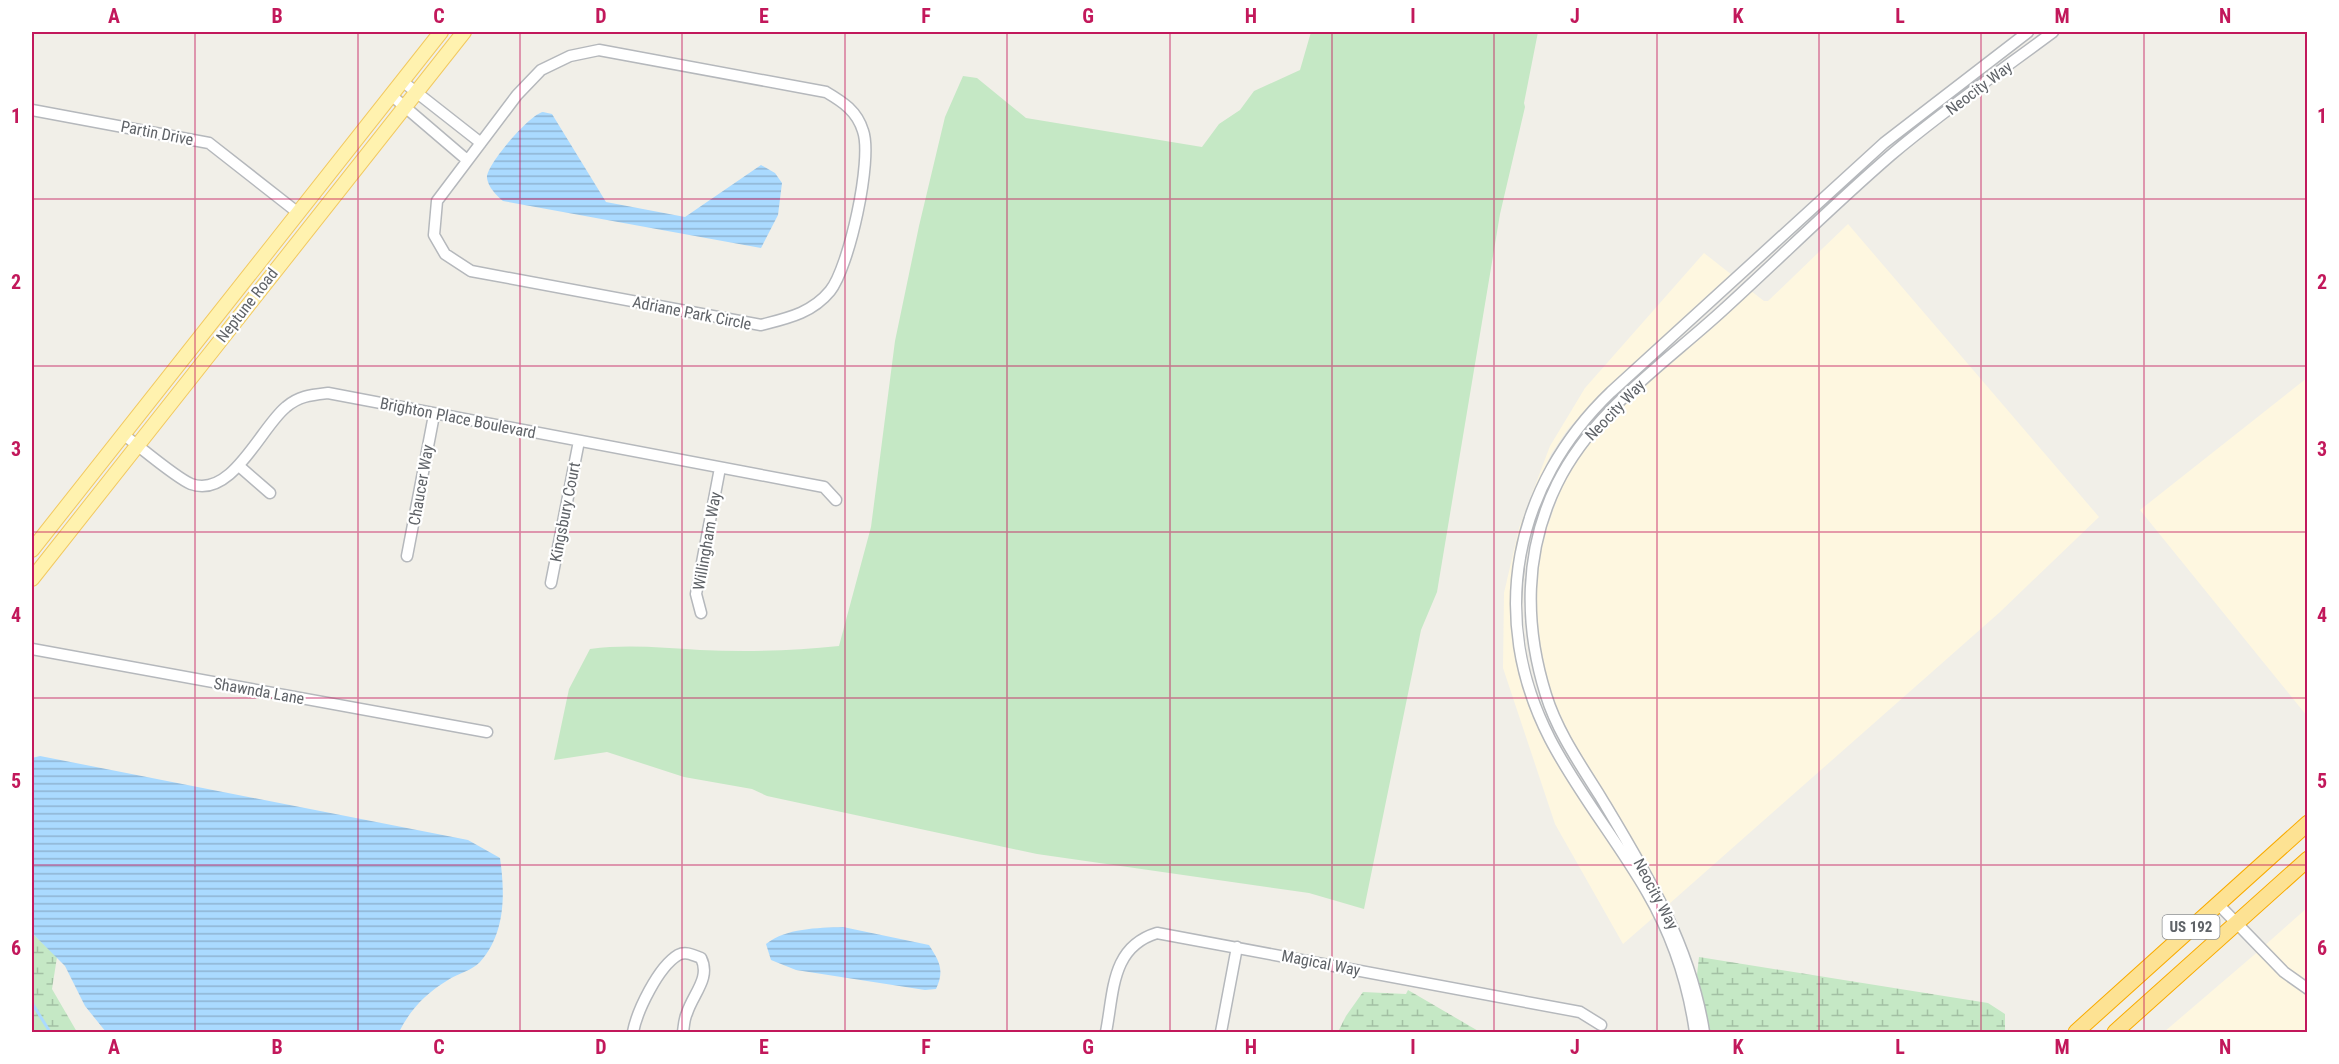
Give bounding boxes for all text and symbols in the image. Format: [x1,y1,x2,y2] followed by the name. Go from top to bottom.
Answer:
[108,4,120,28] text: A
[271,4,283,28] text: B
[433,4,445,28] text: C
[595,4,607,28] text: D
[759,4,769,28] text: E
[921,4,931,28] text: F
[1082,4,1094,28] text: G
[1245,4,1257,28] text: H
[1410,4,1416,28] text: I
[1570,4,1580,28] text: J
[1732,4,1744,28] text: K
[1895,4,1905,28] text: L
[2054,4,2070,28] text: M
[2219,4,2231,28] text: N
[1942,57,2016,119] street label: Neocity Way
[11,104,21,128] text: 1
[2317,104,2327,128] text: 1
[119,117,195,149] street label: Partin Drive
[212,264,282,346] street label: Neptune Road
[11,270,21,294] text: 2
[2317,270,2327,294] text: 2
[631,292,753,334] street label: Adriane Park Circle
[1581,375,1649,445] street label: Neocity Way
[378,394,538,442] street label: Brighton Place Boulevard
[11,437,21,461] text: 3
[2317,437,2327,461] text: 3
[405,443,438,527] street label: Chaucer Way
[546,460,584,563] street label: Kingsbury Court
[689,490,725,592] street label: Willingham Way
[11,603,21,627] text: 4
[2317,603,2327,627] text: 4
[212,674,306,708] street label: Shawnda Lane
[11,769,21,793] text: 5
[2317,769,2327,793] text: 5
[1629,855,1683,933] street label: Neocity Way
[2162,915,2220,939] road number: US 192
[11,936,21,960] text: 6
[2317,936,2327,960] text: 6
[1280,946,1362,980] street label: Magical Way
[108,1035,120,1059] text: A
[271,1035,283,1059] text: B
[433,1035,445,1059] text: C
[595,1035,607,1059] text: D
[759,1035,769,1059] text: E
[921,1035,931,1059] text: F
[1082,1035,1094,1059] text: G
[1245,1035,1257,1059] text: H
[1410,1035,1416,1059] text: I
[1570,1035,1580,1059] text: J
[1732,1035,1744,1059] text: K
[1895,1035,1905,1059] text: L
[2054,1035,2070,1059] text: M
[2219,1035,2231,1059] text: N

